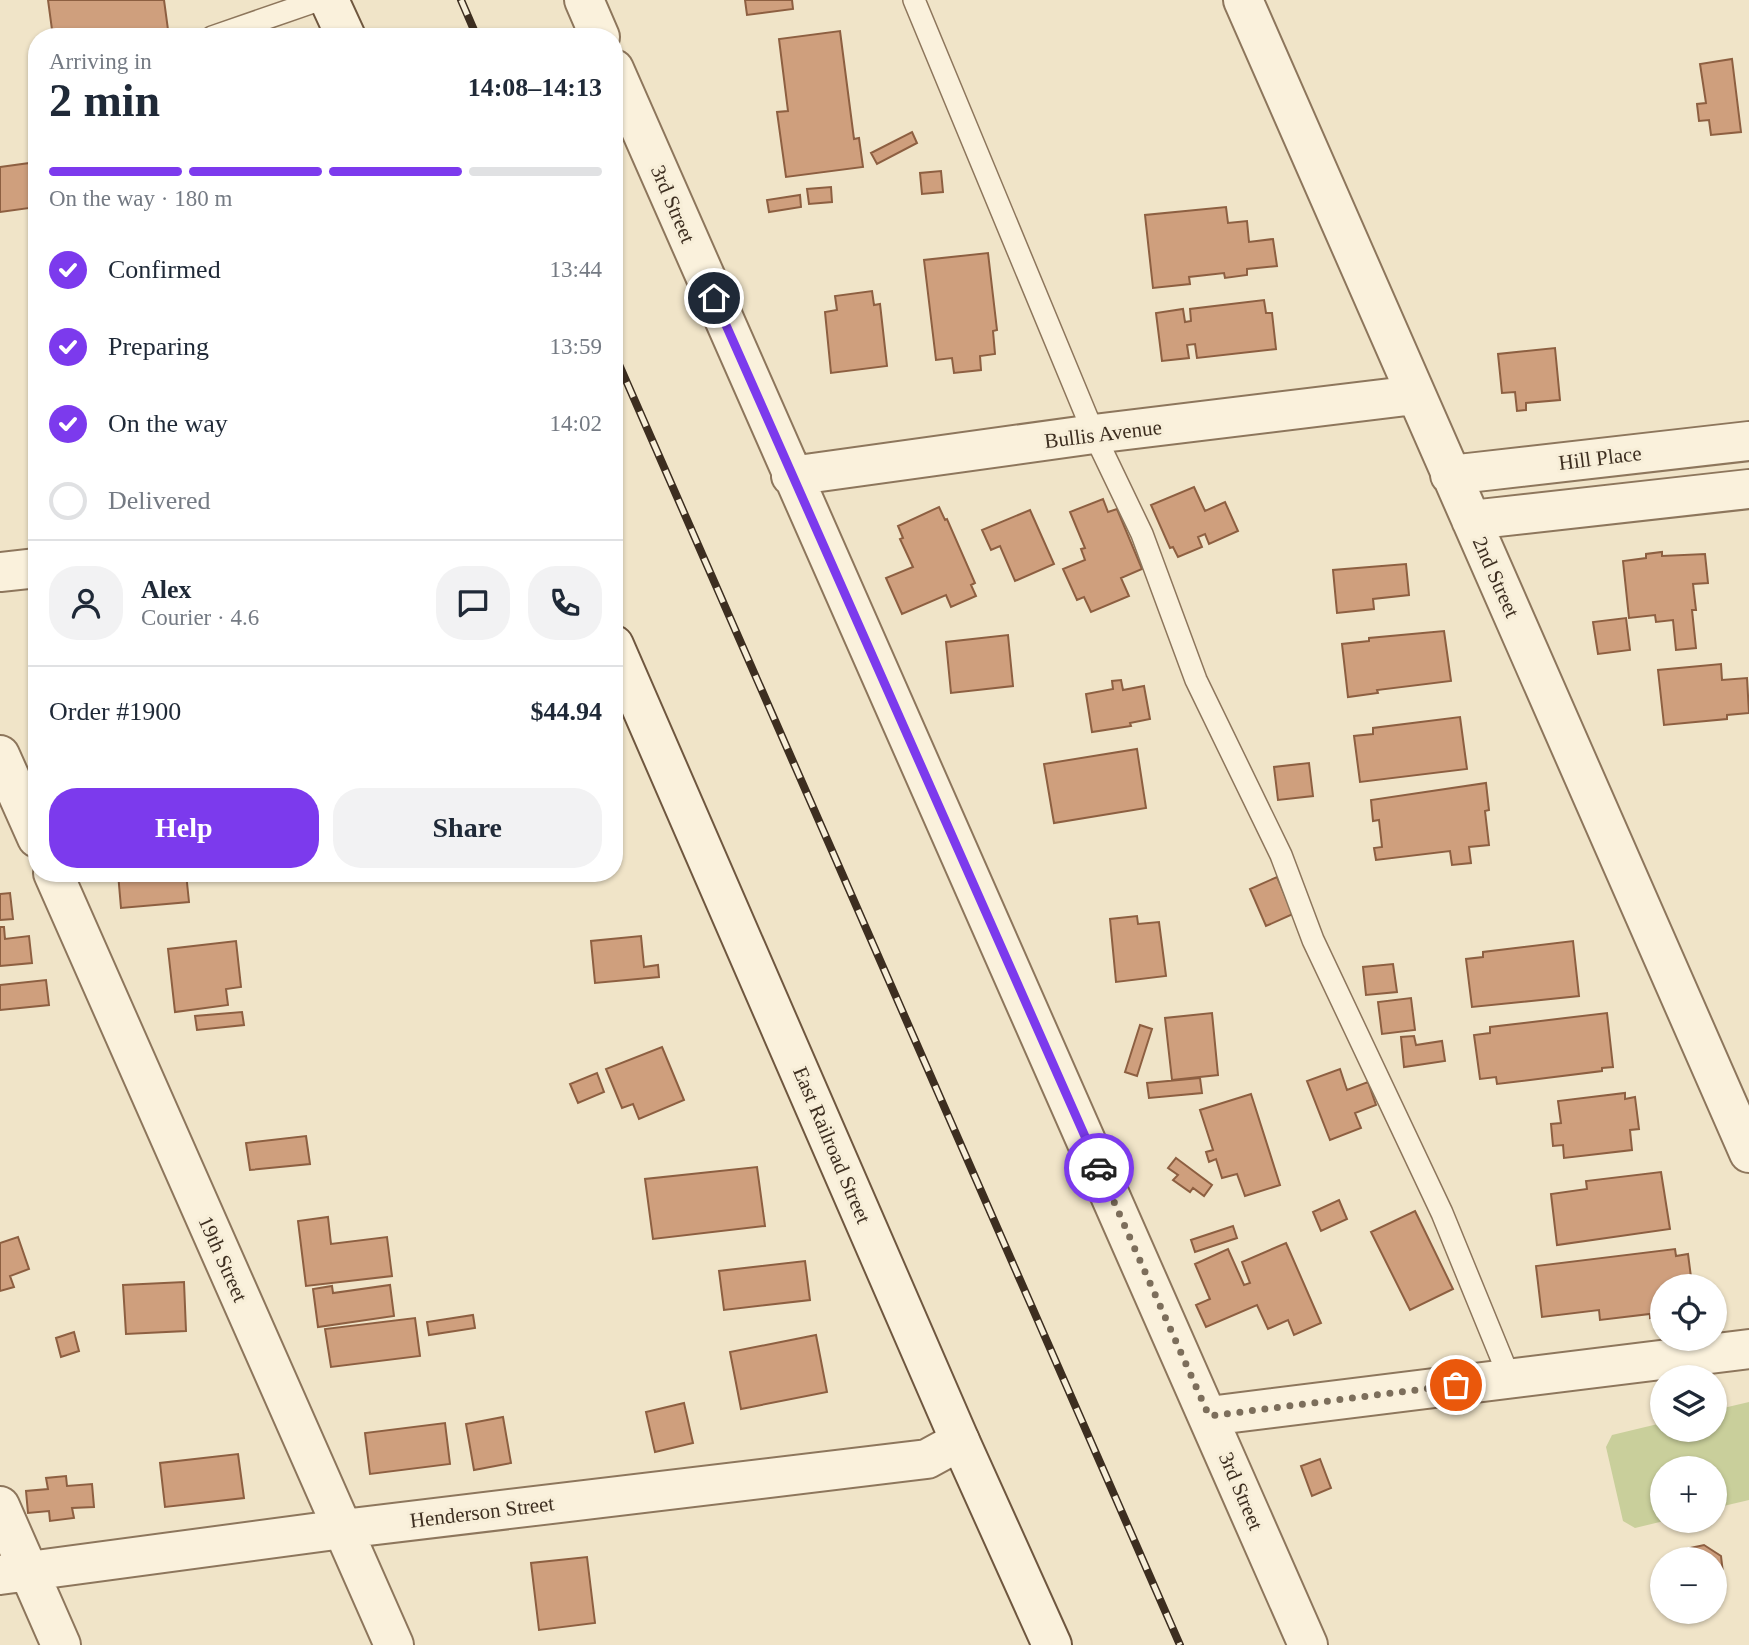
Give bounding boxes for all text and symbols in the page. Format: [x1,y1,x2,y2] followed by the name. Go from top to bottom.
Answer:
[49,49,152,74] text: Arriving in
[468,73,602,102] text: 14:08–14:13
[49,75,160,126] text: 2 min
[646,161,700,247] street label: 3rd Street
[49,186,232,211] text: On the way · 180 m
[49,251,87,289] icon: check
[108,255,221,284] text: Confirmed
[550,257,602,282] text: 13:44
[684,268,744,328] pin
[695,279,733,317] icon: home
[49,328,87,366] icon: check
[108,332,209,361] text: Preparing
[550,334,602,359] text: 13:59
[49,405,87,443] icon: check
[108,409,228,438] text: On the way
[550,411,602,436] text: 14:02
[1043,415,1163,453] street label: Bullis Avenue
[1557,441,1643,475] street label: Hill Place
[108,486,211,515] text: Delivered
[1468,533,1524,621] street label: 2nd Street
[49,566,123,640] button: person
[436,566,510,640] button: chat
[528,566,602,640] button: phone
[141,575,192,604] text: Alex
[141,605,259,630] text: Courier · 4.6
[49,697,181,726] text: Order #1900
[531,697,602,726] text: $44.94
[49,788,319,868] button: Help
[333,788,602,868] button: Share
[788,1063,876,1227] street label: East Railroad Street
[1064,1133,1134,1203] courier
[1080,1149,1118,1187] icon: car
[193,1212,253,1306] street label: 19th Street
[1650,1274,1727,1624] map controls
[1650,1274,1727,1351] button: locate
[1426,1355,1486,1415] pin
[1650,1365,1727,1442] button: layers
[1437,1366,1475,1404] icon: bag
[1214,1448,1268,1534] street label: 3rd Street
[1650,1456,1727,1533] button: +
[408,1491,556,1533] street label: Henderson Street
[1650,1547,1727,1624] button: −

